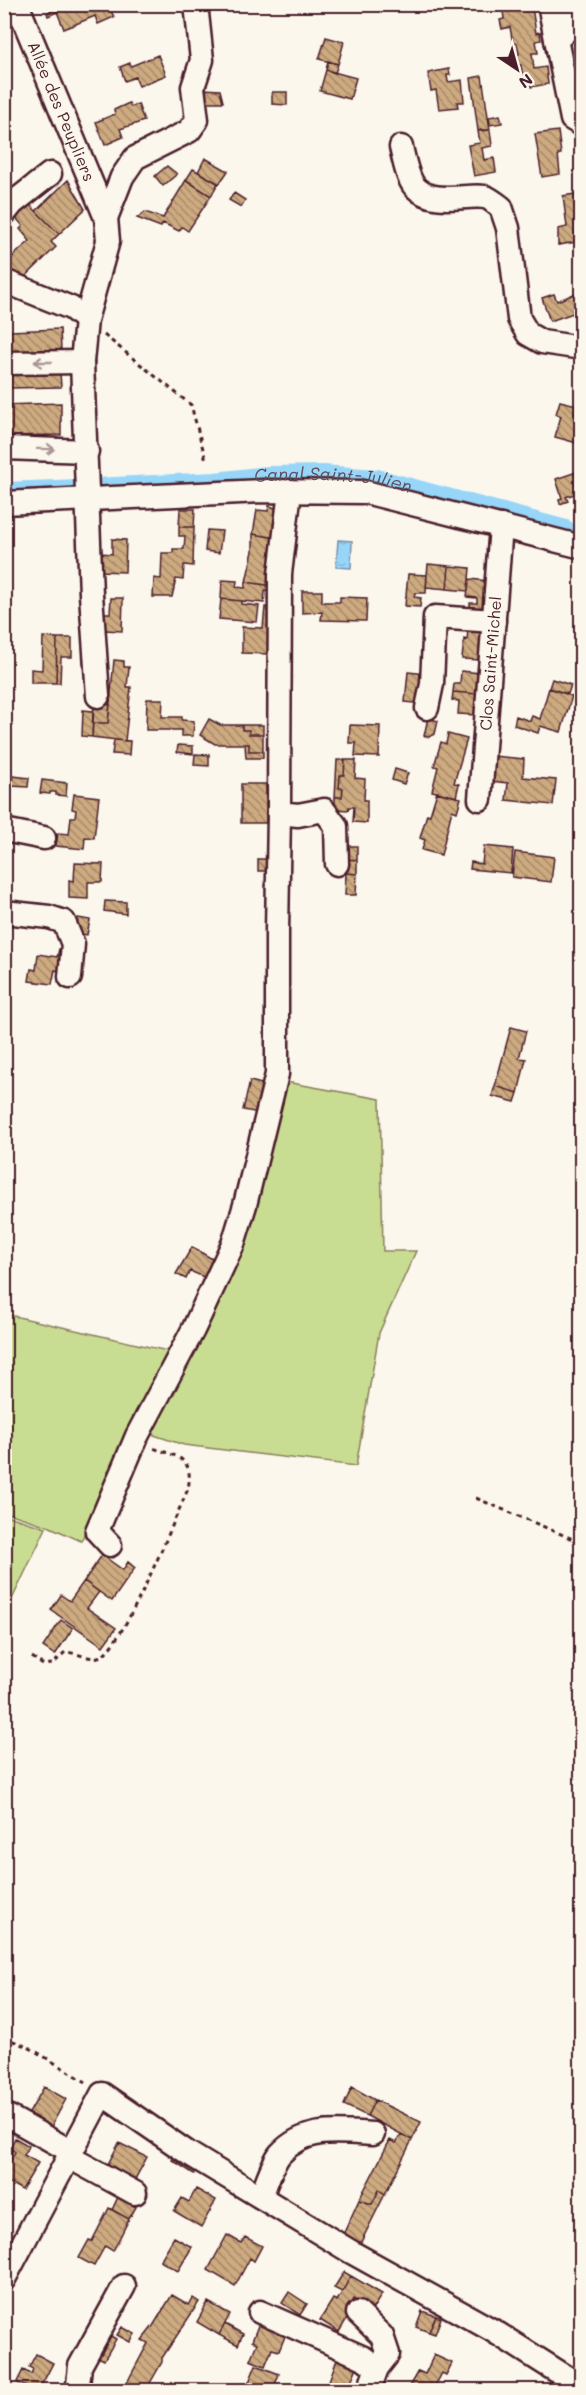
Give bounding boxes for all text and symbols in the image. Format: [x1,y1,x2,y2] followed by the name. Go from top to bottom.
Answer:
[24,38,101,184] street label: Allée des Peupliers
[487,39,547,99] north arrow
[515,69,537,94] text: N
[34,357,54,368] one-way arrow
[35,443,55,454] one-way arrow
[253,461,415,498] water label: Canal Saint-Julien
[474,595,506,731] street label: Clos Saint-Michel

